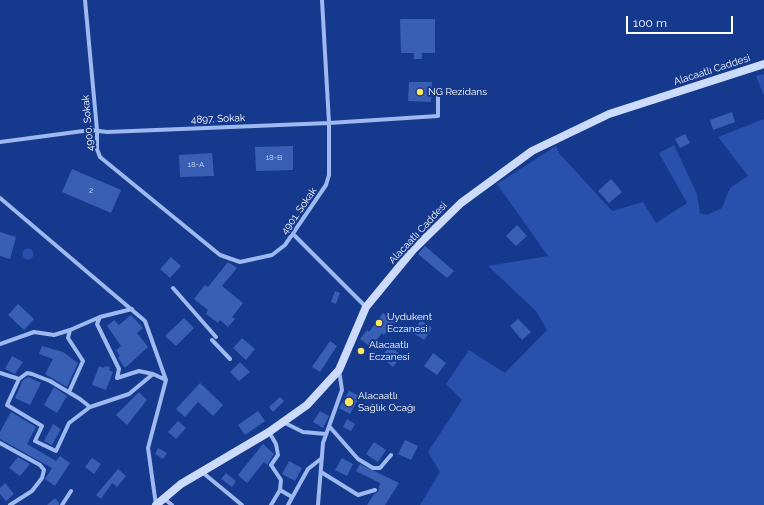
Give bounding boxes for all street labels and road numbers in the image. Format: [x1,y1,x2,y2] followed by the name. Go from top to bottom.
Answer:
[672,52,752,88] street label: Alacaatlı Caddesi
[80,95,96,151] street label: 4900. Sokak
[191,112,245,126] street label: 4897. Sokak
[279,185,319,237] street label: 4901. Sokak
[386,200,450,266] street label: Alacaatlı Caddesi

